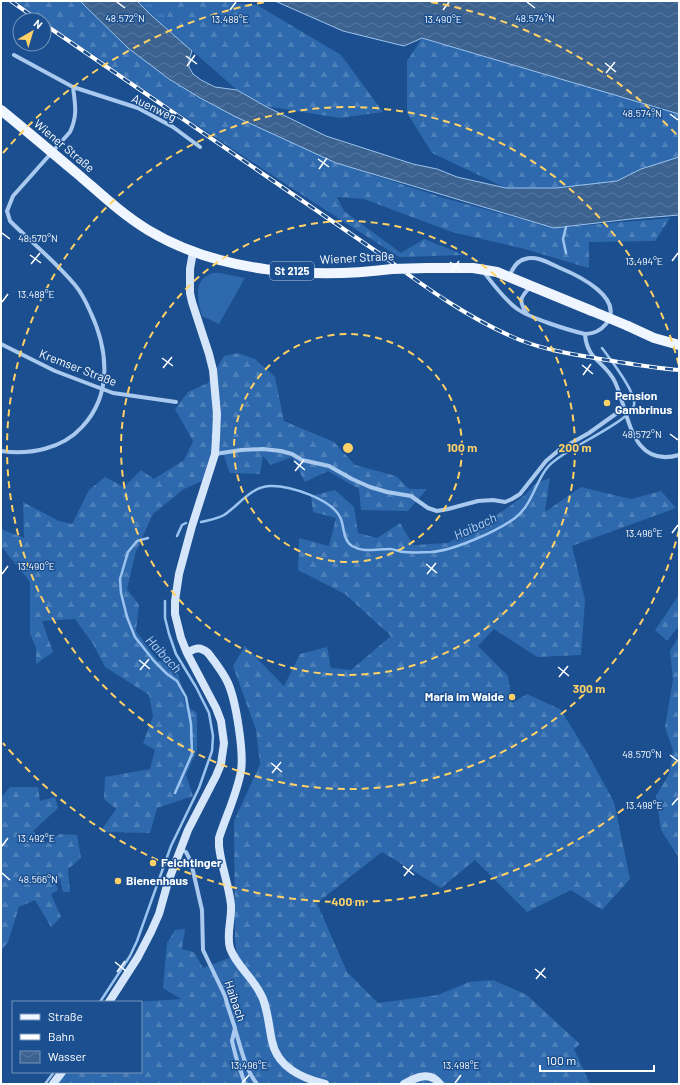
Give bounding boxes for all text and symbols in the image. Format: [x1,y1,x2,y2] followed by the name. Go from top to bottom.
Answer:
[12,12,52,52] north arrow
[105,12,145,24] text: 48.572°N
[515,12,555,24] text: 48.574°N
[211,13,249,25] text: 13.488°E
[424,13,462,25] text: 13.490°E
[32,16,45,31] text: N
[130,90,179,124] street label: Auenweg
[622,107,662,119] text: 48.574°N
[32,116,98,175] street label: Wiener Straße
[18,232,58,244] text: 48.570°N
[319,248,395,266] street label: Wiener Straße
[625,255,663,267] text: 13.494°E
[270,262,314,280] road number: St 2125
[17,288,55,300] text: 13.488°E
[38,346,119,388] street label: Kremser Straße
[615,388,672,416] place label: Pension Gambrinus
[602,398,612,408] marker: Pension Gambrinus
[622,428,662,440] text: 48.572°N
[447,440,477,454] text: 100 m
[559,440,591,454] text: 200 m
[341,441,355,455] centre of rings
[451,509,499,543] water label: Haibach
[625,527,663,539] text: 13.496°E
[17,560,55,572] text: 13.490°E
[143,632,185,676] water label: Haibach
[573,681,605,695] text: 300 m
[425,689,504,703] place label: Maria im Walde
[507,692,517,702] marker: Maria im Walde
[622,748,662,760] text: 48.570°N
[625,799,663,811] text: 13.498°E
[17,832,55,844] text: 13.492°E
[161,855,222,869] place label: Feichtinger
[148,858,158,868] marker: Feichtinger
[18,873,58,885] text: 48.566°N
[126,873,188,887] place label: Bienenhaus
[113,876,123,886] marker: Bienenhaus
[331,894,365,908] text: 400 m
[222,978,249,1023] street label: Haibach
[12,1001,142,1073] legend
[48,1009,83,1023] text: Straße
[48,1029,75,1043] text: Bahn
[540,1047,654,1073] scale bar
[48,1049,87,1063] text: Wasser
[546,1053,576,1067] text: 100 m
[230,1059,268,1071] text: 13.496°E
[442,1059,480,1071] text: 13.498°E

